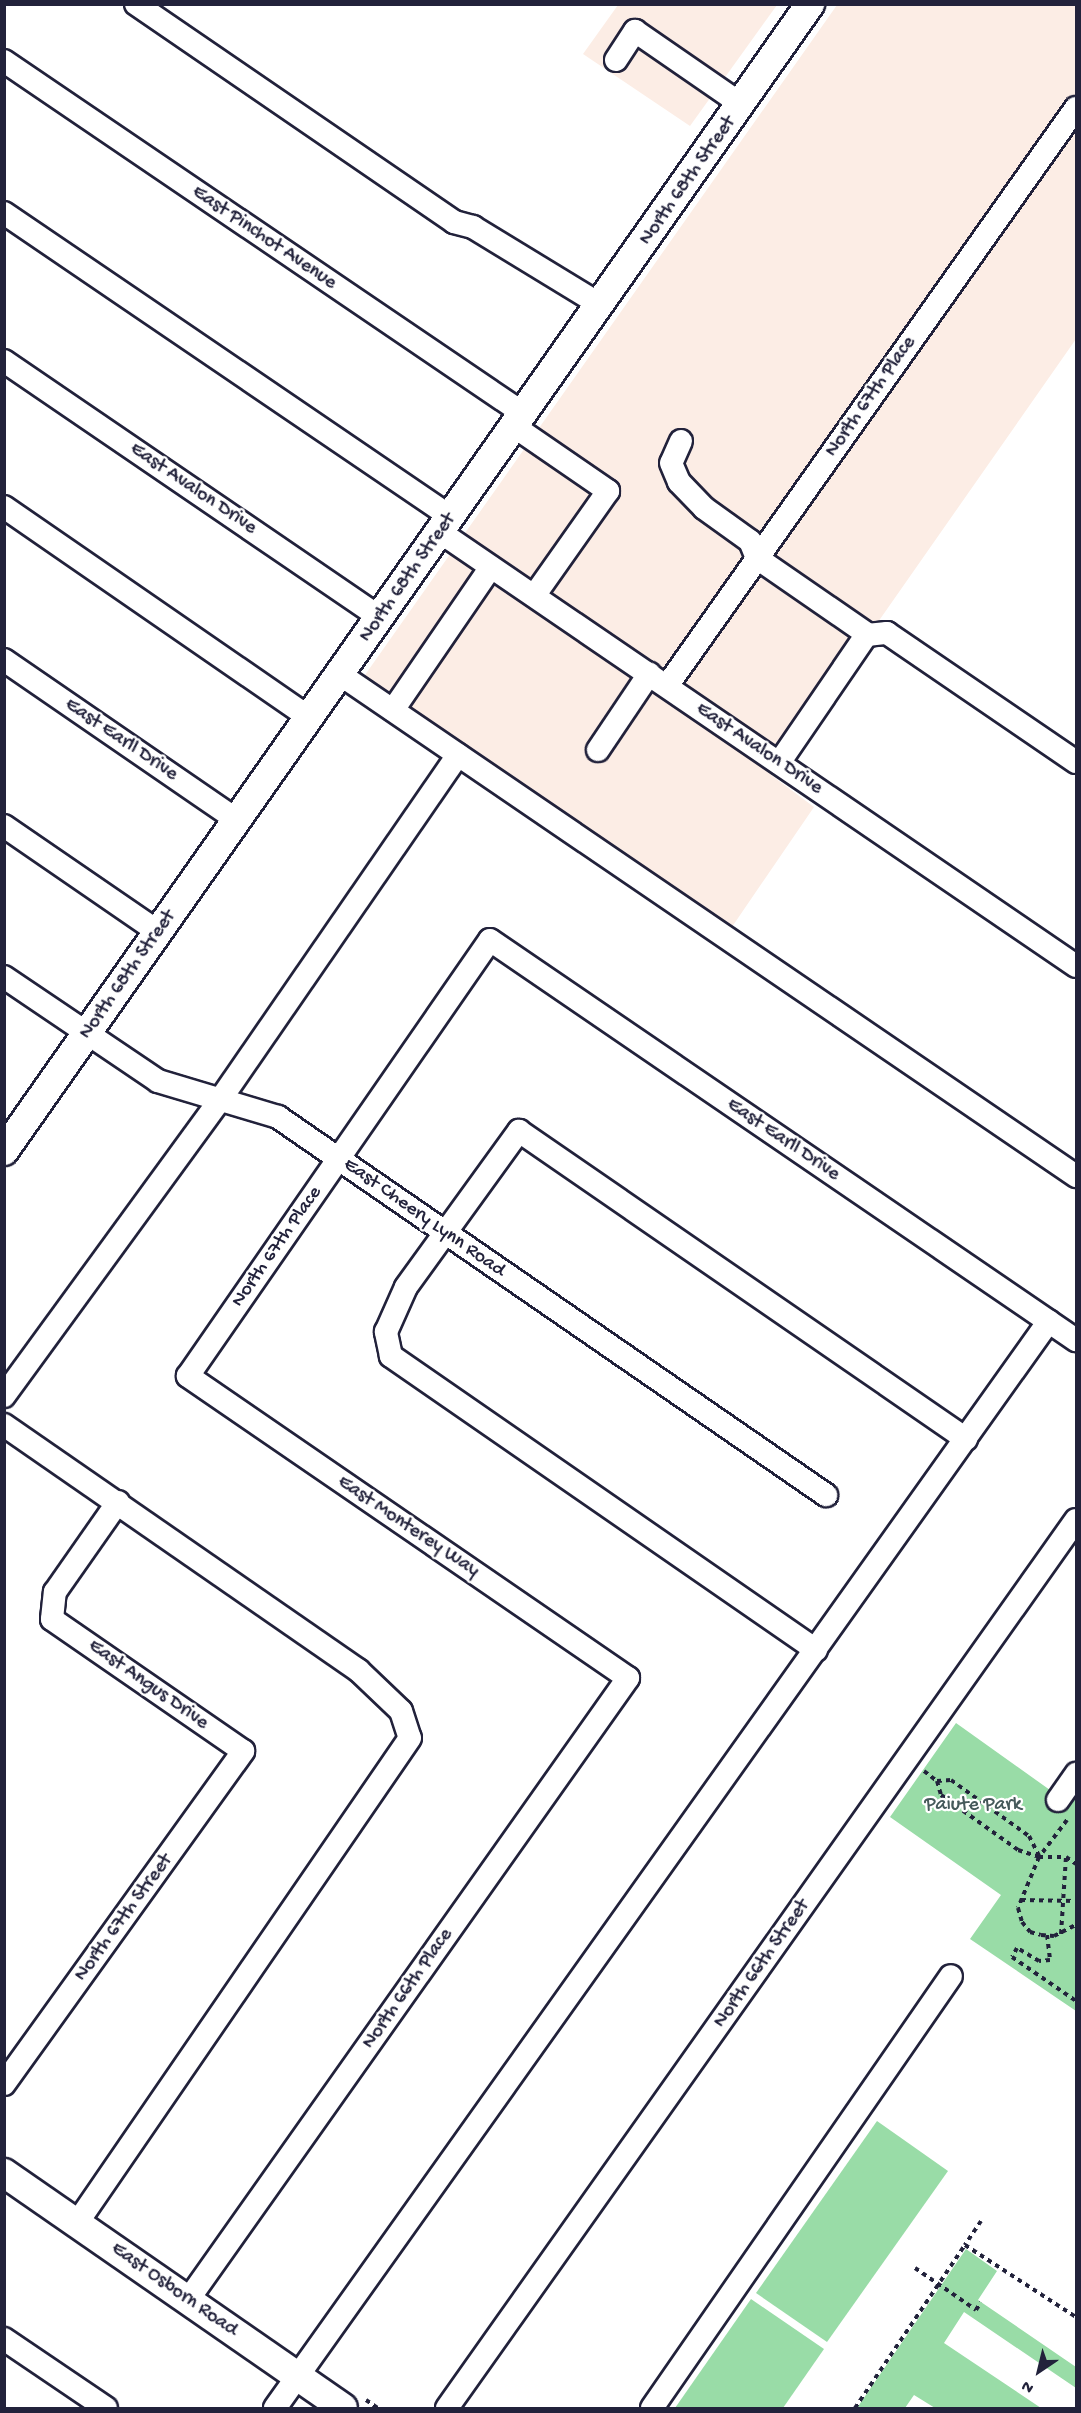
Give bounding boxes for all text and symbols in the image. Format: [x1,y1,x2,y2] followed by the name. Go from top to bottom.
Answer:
[635,112,741,250] street label: North 68th Street
[187,181,341,295] street label: East Pinchot Avenue
[820,332,922,462] street label: North 67th Place
[125,438,261,540] street label: East Avalon Drive
[355,509,461,647] street label: North 68th Street
[60,693,182,787] street label: East Earll Drive
[691,698,827,800] street label: East Avalon Drive
[75,906,181,1044] street label: North 68th Street
[722,1093,844,1187] street label: East Earll Drive
[338,1153,510,1283] street label: East Cheery Lynn Road
[226,1182,328,1312] street label: North 67th Place
[332,1471,484,1583] street label: East Monterey Way
[83,1635,213,1735] street label: East Angus Drive
[924,1793,1022,1817] park label: Paiute Park
[70,1850,178,1986] street label: North 67th Street
[709,1895,815,2033] street label: North 66th Street
[358,1924,458,2054] street label: North 66th Place
[106,2237,242,2343] street label: East Osborn Road
[1009,2341,1069,2401] north arrow
[1019,2375,1038,2397] text: N

